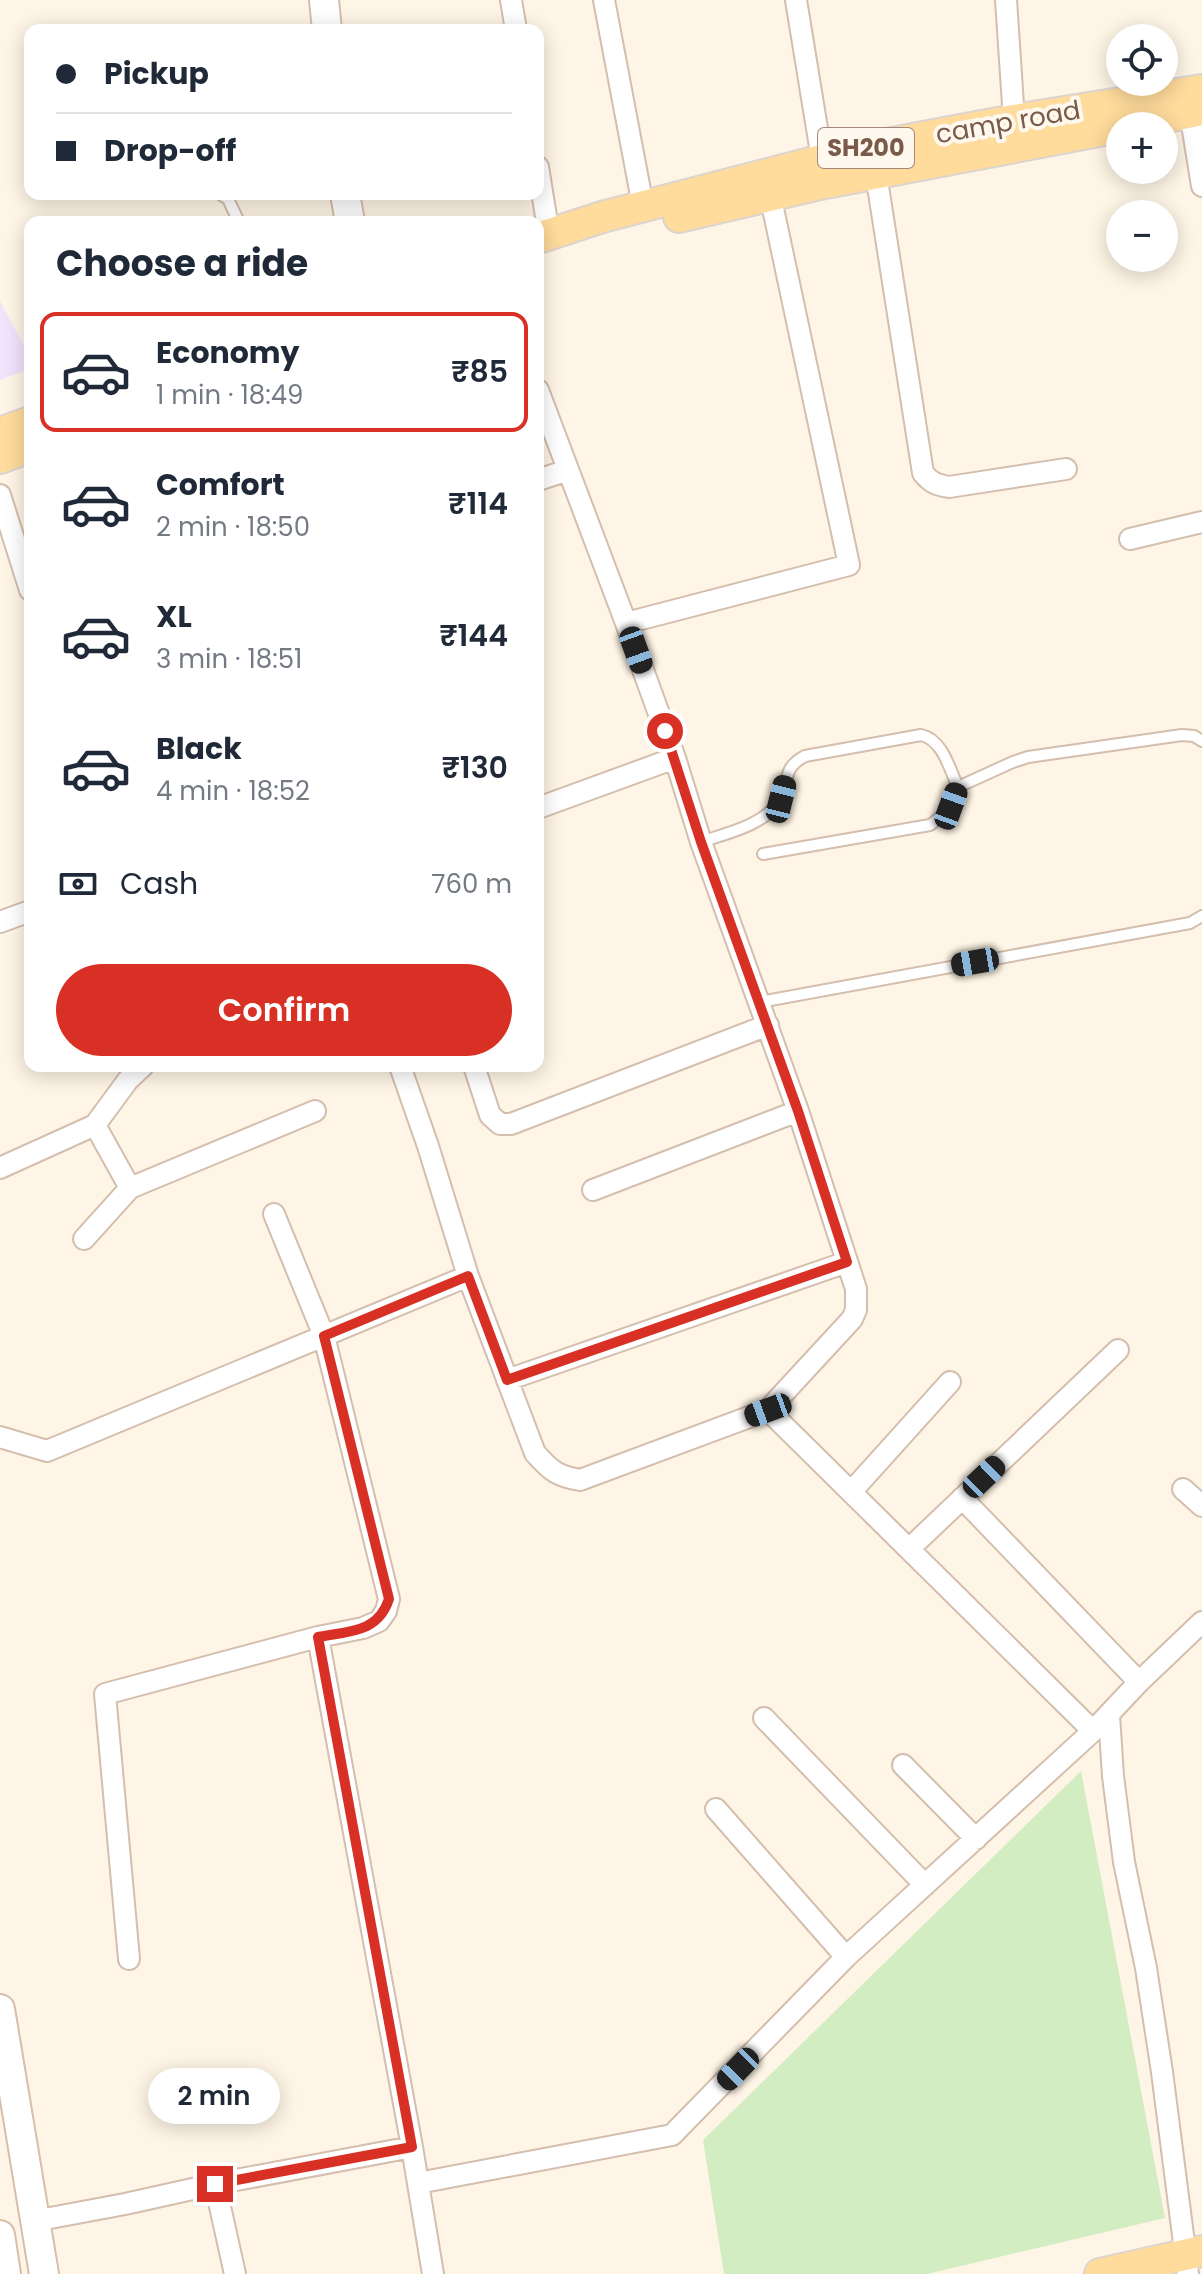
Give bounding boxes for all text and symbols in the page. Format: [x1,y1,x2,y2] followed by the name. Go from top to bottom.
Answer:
[1106,24,1178,272] map controls
[1106,24,1178,96] button: locate
[104,52,209,95] text: Pickup
[933,92,1083,152] street label: camp road
[1106,112,1178,184] button: +
[818,128,914,168] road number: SH200
[104,129,236,172] text: Drop-off
[1106,200,1178,272] button: −
[56,238,308,289] text: Choose a ride
[156,331,300,374] text: Economy
[60,336,132,408] icon: car
[451,350,508,393] text: ₹85
[156,377,303,413] text: 1 min · 18:49
[156,463,285,506] text: Comfort
[60,468,132,540] icon: car
[448,482,508,525] text: ₹114
[156,509,310,545] text: 2 min · 18:50
[156,595,192,638] text: XL
[60,600,132,672] icon: car
[439,614,508,657] text: ₹144
[617,623,655,677] car
[156,641,302,677] text: 3 min · 18:51
[647,713,683,749] route start
[156,727,242,770] text: Black
[60,732,132,804] icon: car
[441,746,508,789] text: ₹130
[156,773,310,809] text: 4 min · 18:52
[764,773,798,825] car
[932,779,970,833] car
[56,862,100,906] icon: cash
[120,862,198,905] text: Cash
[431,866,512,902] text: 760 m
[949,946,1001,978] car
[56,964,512,1056] button: Confirm
[741,1391,795,1429] car
[958,1452,1010,1502] car
[713,2043,763,2095] car
[149,2068,281,2124] callout: 2 min
[178,2078,250,2114] text: 2 min
[197,2166,233,2202] route end

